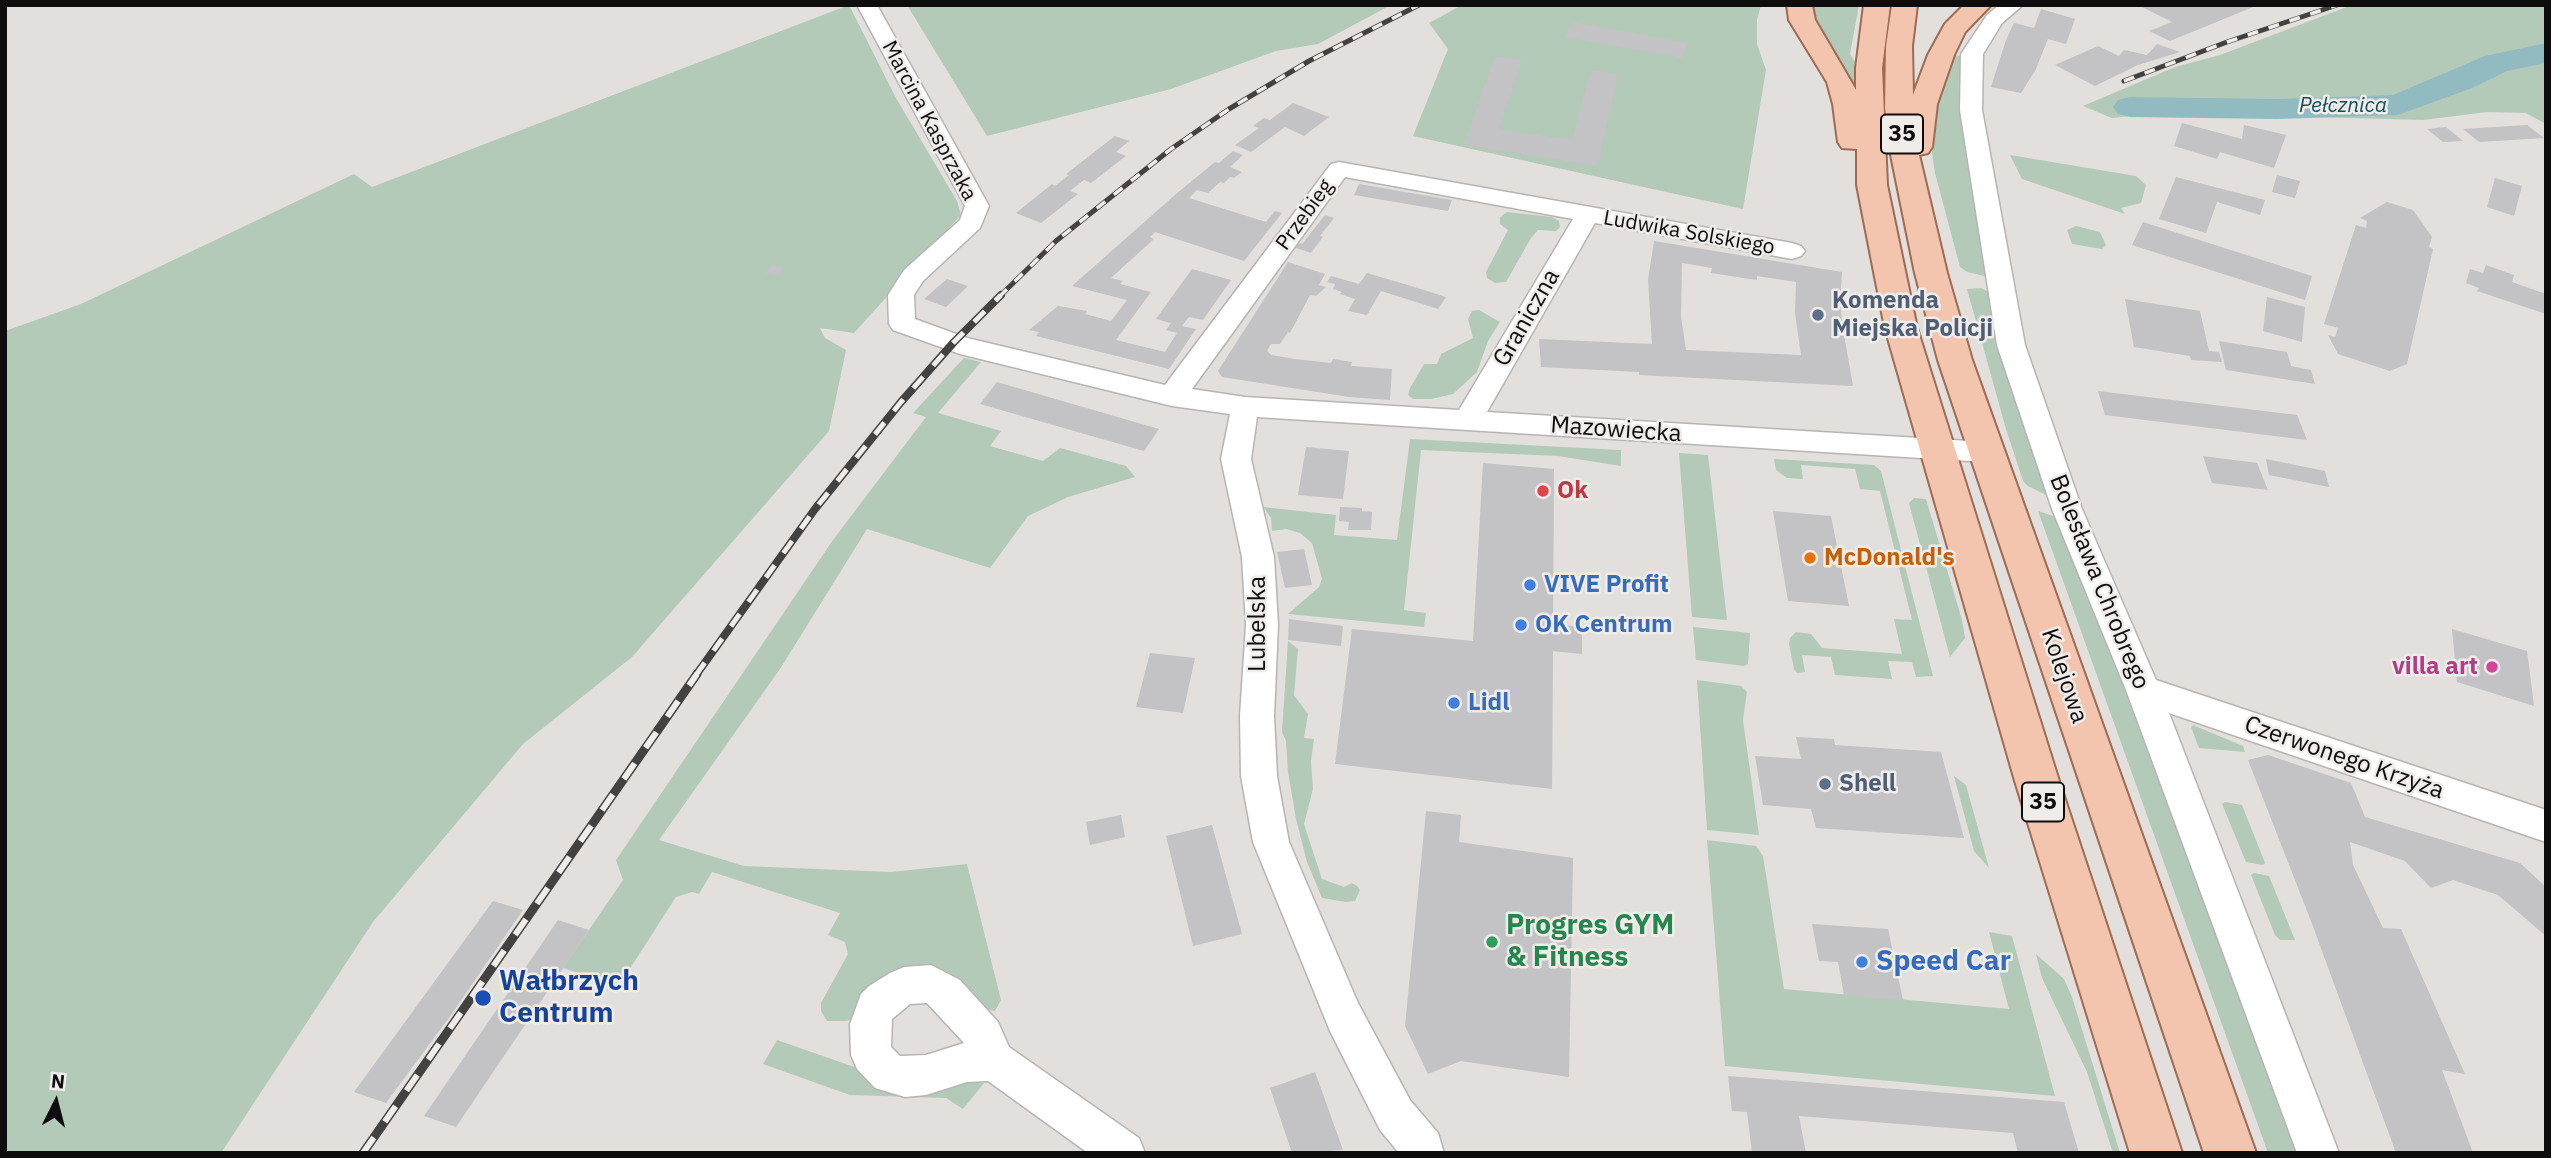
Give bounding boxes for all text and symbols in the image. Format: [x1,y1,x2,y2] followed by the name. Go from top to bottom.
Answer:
[876,37,982,205] street label: Marcina Kasprzaka
[2299,93,2387,119] water label: Pełcznica
[1881,114,1923,154] road number: 35
[1271,175,1339,255] street label: Przebieg
[1601,206,1777,260] street label: Ludwika Solskiego
[1488,264,1566,372] street label: Graniczna
[1832,287,1993,343] place label: Komenda Miejska Policji
[1810,307,1826,323] marker: Komenda Miejska Policji
[1549,411,1683,449] street label: Mazowiecka
[2043,470,2155,694] street label: Bolesława Chrobrego
[1557,477,1588,505] place label: Ok
[1535,483,1551,499] marker: Ok
[1824,544,1955,572] place label: McDonald's
[1802,550,1818,566] marker: McDonald's
[1544,571,1669,599] place label: VIVE Profit
[1244,576,1272,672] street label: Lubelska
[1522,577,1538,593] marker: VIVE Profit
[1535,611,1673,639] place label: OK Centrum
[1513,617,1529,633] marker: OK Centrum
[2034,625,2094,727] street label: Kolejowa
[2392,653,2478,681] place label: villa art
[2484,659,2500,675] marker: villa art
[1468,689,1509,717] place label: Lidl
[1446,695,1462,711] marker: Lidl
[2241,710,2447,806] street label: Czerwonego Krzyża
[1839,770,1896,798] place label: Shell
[1817,776,1833,792] marker: Shell
[2022,782,2064,822] road number: 35
[1506,909,1674,975] place label: Progres GYM & Fitness
[1484,934,1500,950] marker: Progres GYM & Fitness
[1876,945,2011,979] place label: Speed Car
[1854,954,1870,970] marker: Speed Car
[499,965,639,1031] place label: Wałbrzych Centrum
[473,988,493,1008] marker: Wałbrzych Centrum
[21,1067,91,1137] north arrow
[50,1068,66,1094] text: N

